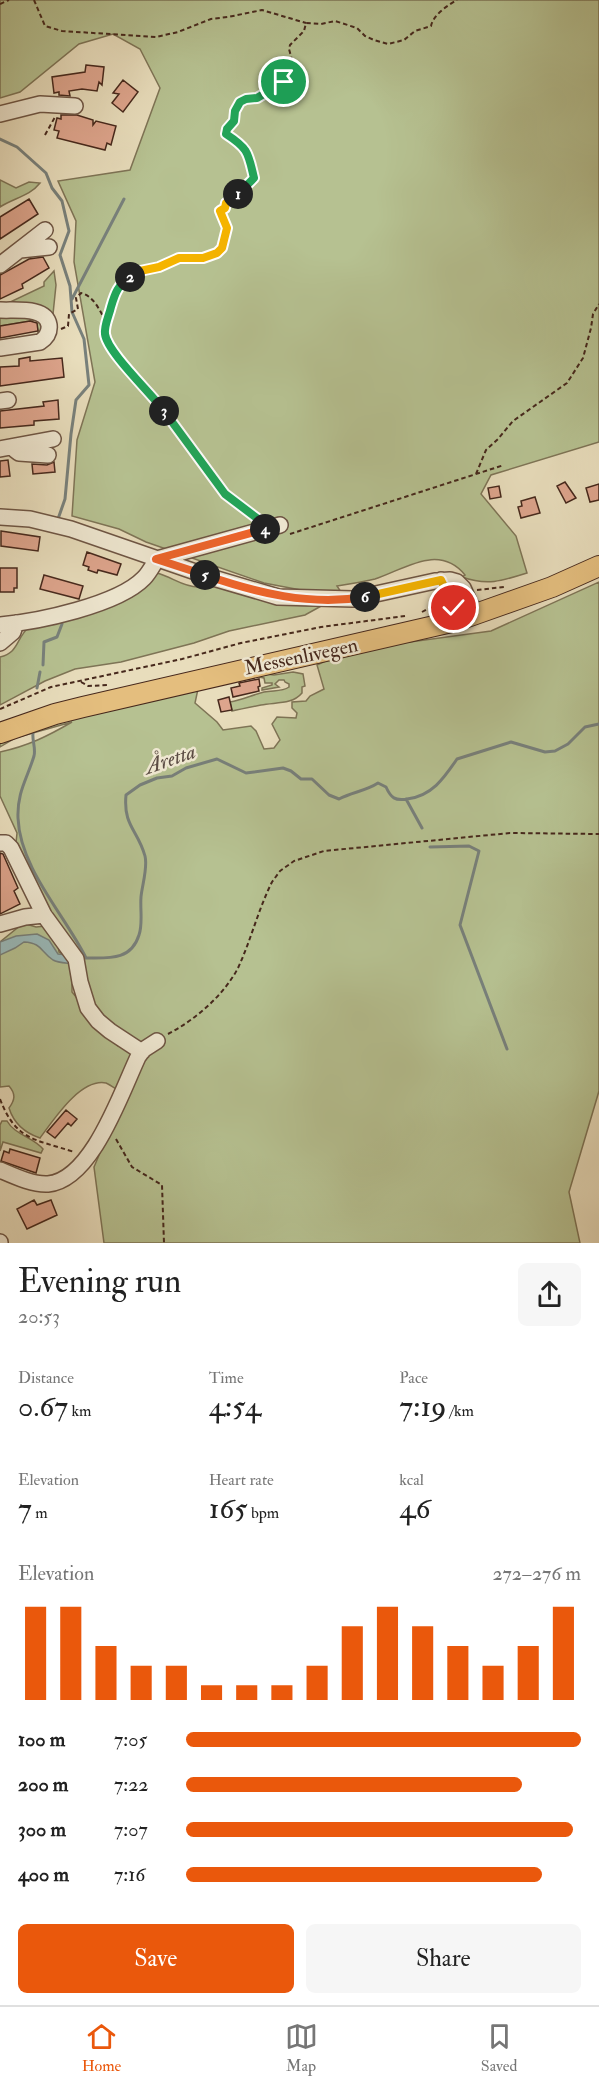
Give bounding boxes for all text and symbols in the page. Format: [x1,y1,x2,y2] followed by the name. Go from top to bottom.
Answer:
[258,56,309,107] pin
[267,65,300,98] icon: arrive
[223,179,253,209] pin: 1
[235,184,241,204] text: 1
[115,262,145,292] pin: 2
[126,267,134,287] text: 2
[149,396,179,426] pin: 3
[161,401,167,421] text: 3
[250,514,280,544] pin: 4
[261,519,269,539] text: 4
[190,560,220,590] pin: 5
[201,565,209,585] text: 5
[350,582,380,612] pin: 6
[428,582,479,633] pin
[361,587,369,607] text: 6
[437,591,470,624] icon: check
[242,632,360,681] street label: Messenlivegen
[139,738,200,781] water label: Åretta
[18,1261,181,1302] text: Evening run
[518,1263,581,1326] button: share
[18,1304,60,1329] text: 20:53
[18,1368,74,1388] text: Distance
[209,1368,244,1388] text: Time
[399,1368,428,1388] text: Pace
[18,1388,68,1425] text: 0.67
[209,1388,261,1425] text: 4:54
[399,1388,446,1425] text: 7:19
[68,1401,92,1421] text: km
[446,1401,474,1421] text: /km
[18,1470,79,1490] text: Elevation
[209,1470,274,1490] text: Heart rate
[399,1470,424,1490] text: kcal
[18,1490,32,1527] text: 7
[209,1490,248,1527] text: 165
[399,1490,431,1527] text: 46
[32,1503,48,1523] text: m
[248,1503,279,1523] text: bpm
[18,1561,94,1586] text: Elevation
[492,1561,581,1586] text: 272–276 m
[18,1727,65,1752] text: 100 m
[114,1727,147,1752] text: 7:05
[18,1772,68,1797] text: 200 m
[114,1772,148,1797] text: 7:22
[18,1817,66,1842] text: 300 m
[114,1817,148,1842] text: 7:07
[18,1862,69,1887] text: 400 m
[114,1862,145,1887] text: 7:16
[18,1924,294,1993] button: Save
[306,1924,581,1993] button: Share
[82,2020,121,2076] tab: Home
[285,2020,318,2076] tab: Map
[481,2020,517,2076] tab: Saved

